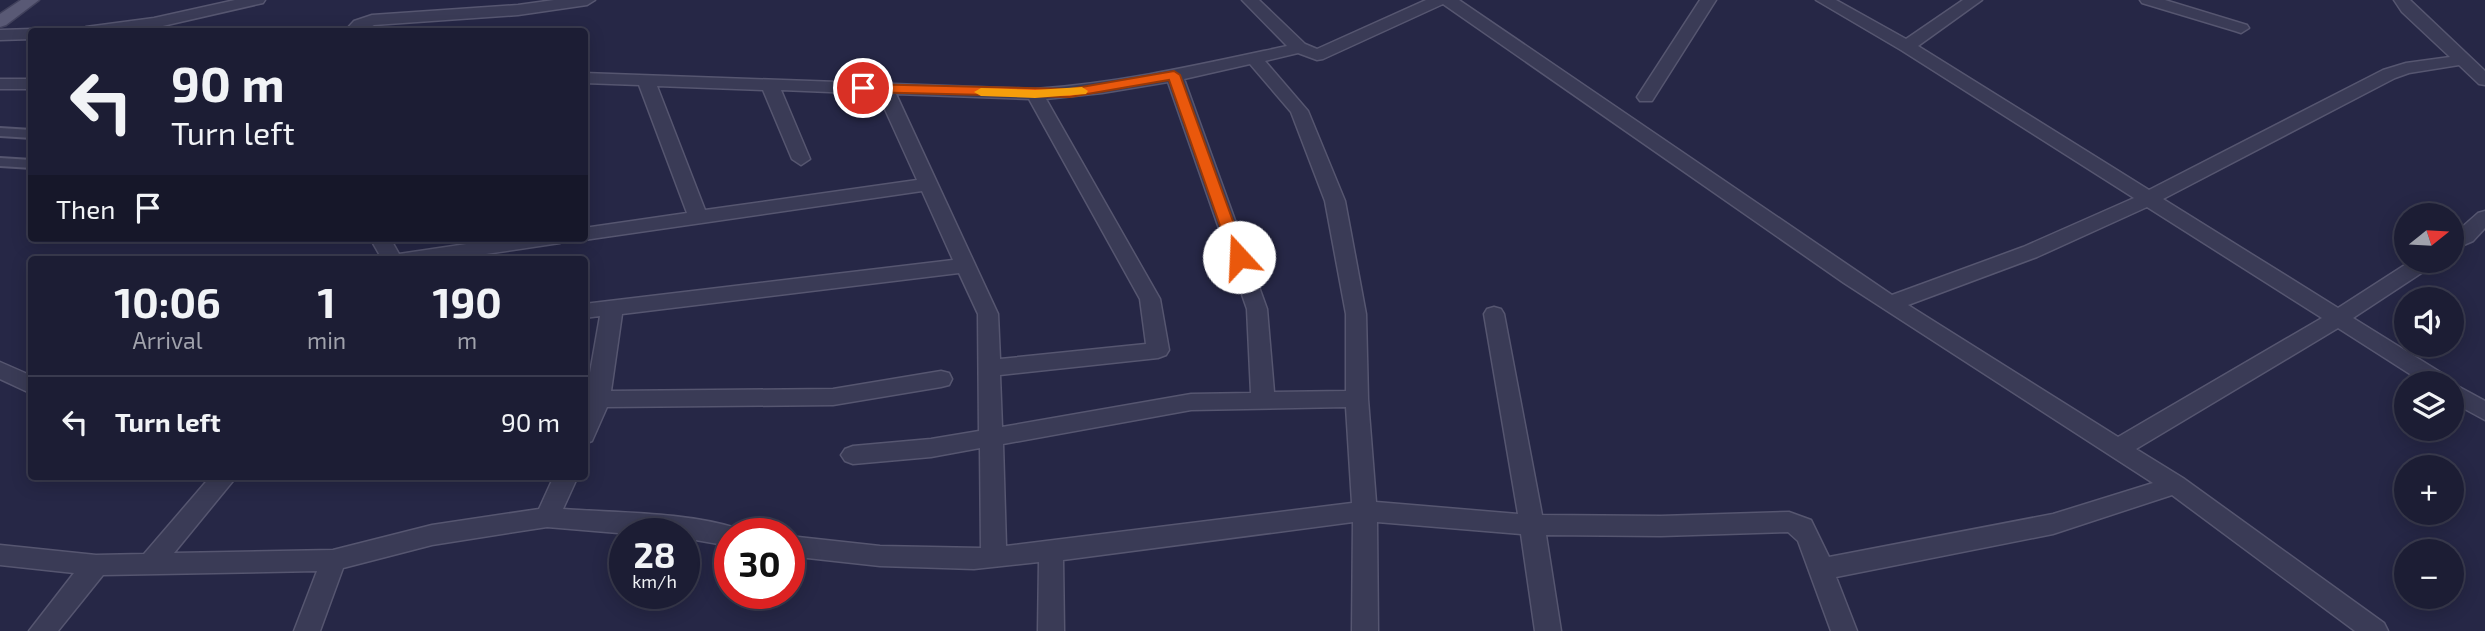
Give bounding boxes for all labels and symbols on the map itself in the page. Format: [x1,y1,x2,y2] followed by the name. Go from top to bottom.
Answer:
[833,58,893,118] pin
[2394,203,2464,273] north arrow
[1202,220,1276,294] position arrow
[714,518,805,609] speed limit sign: 30

